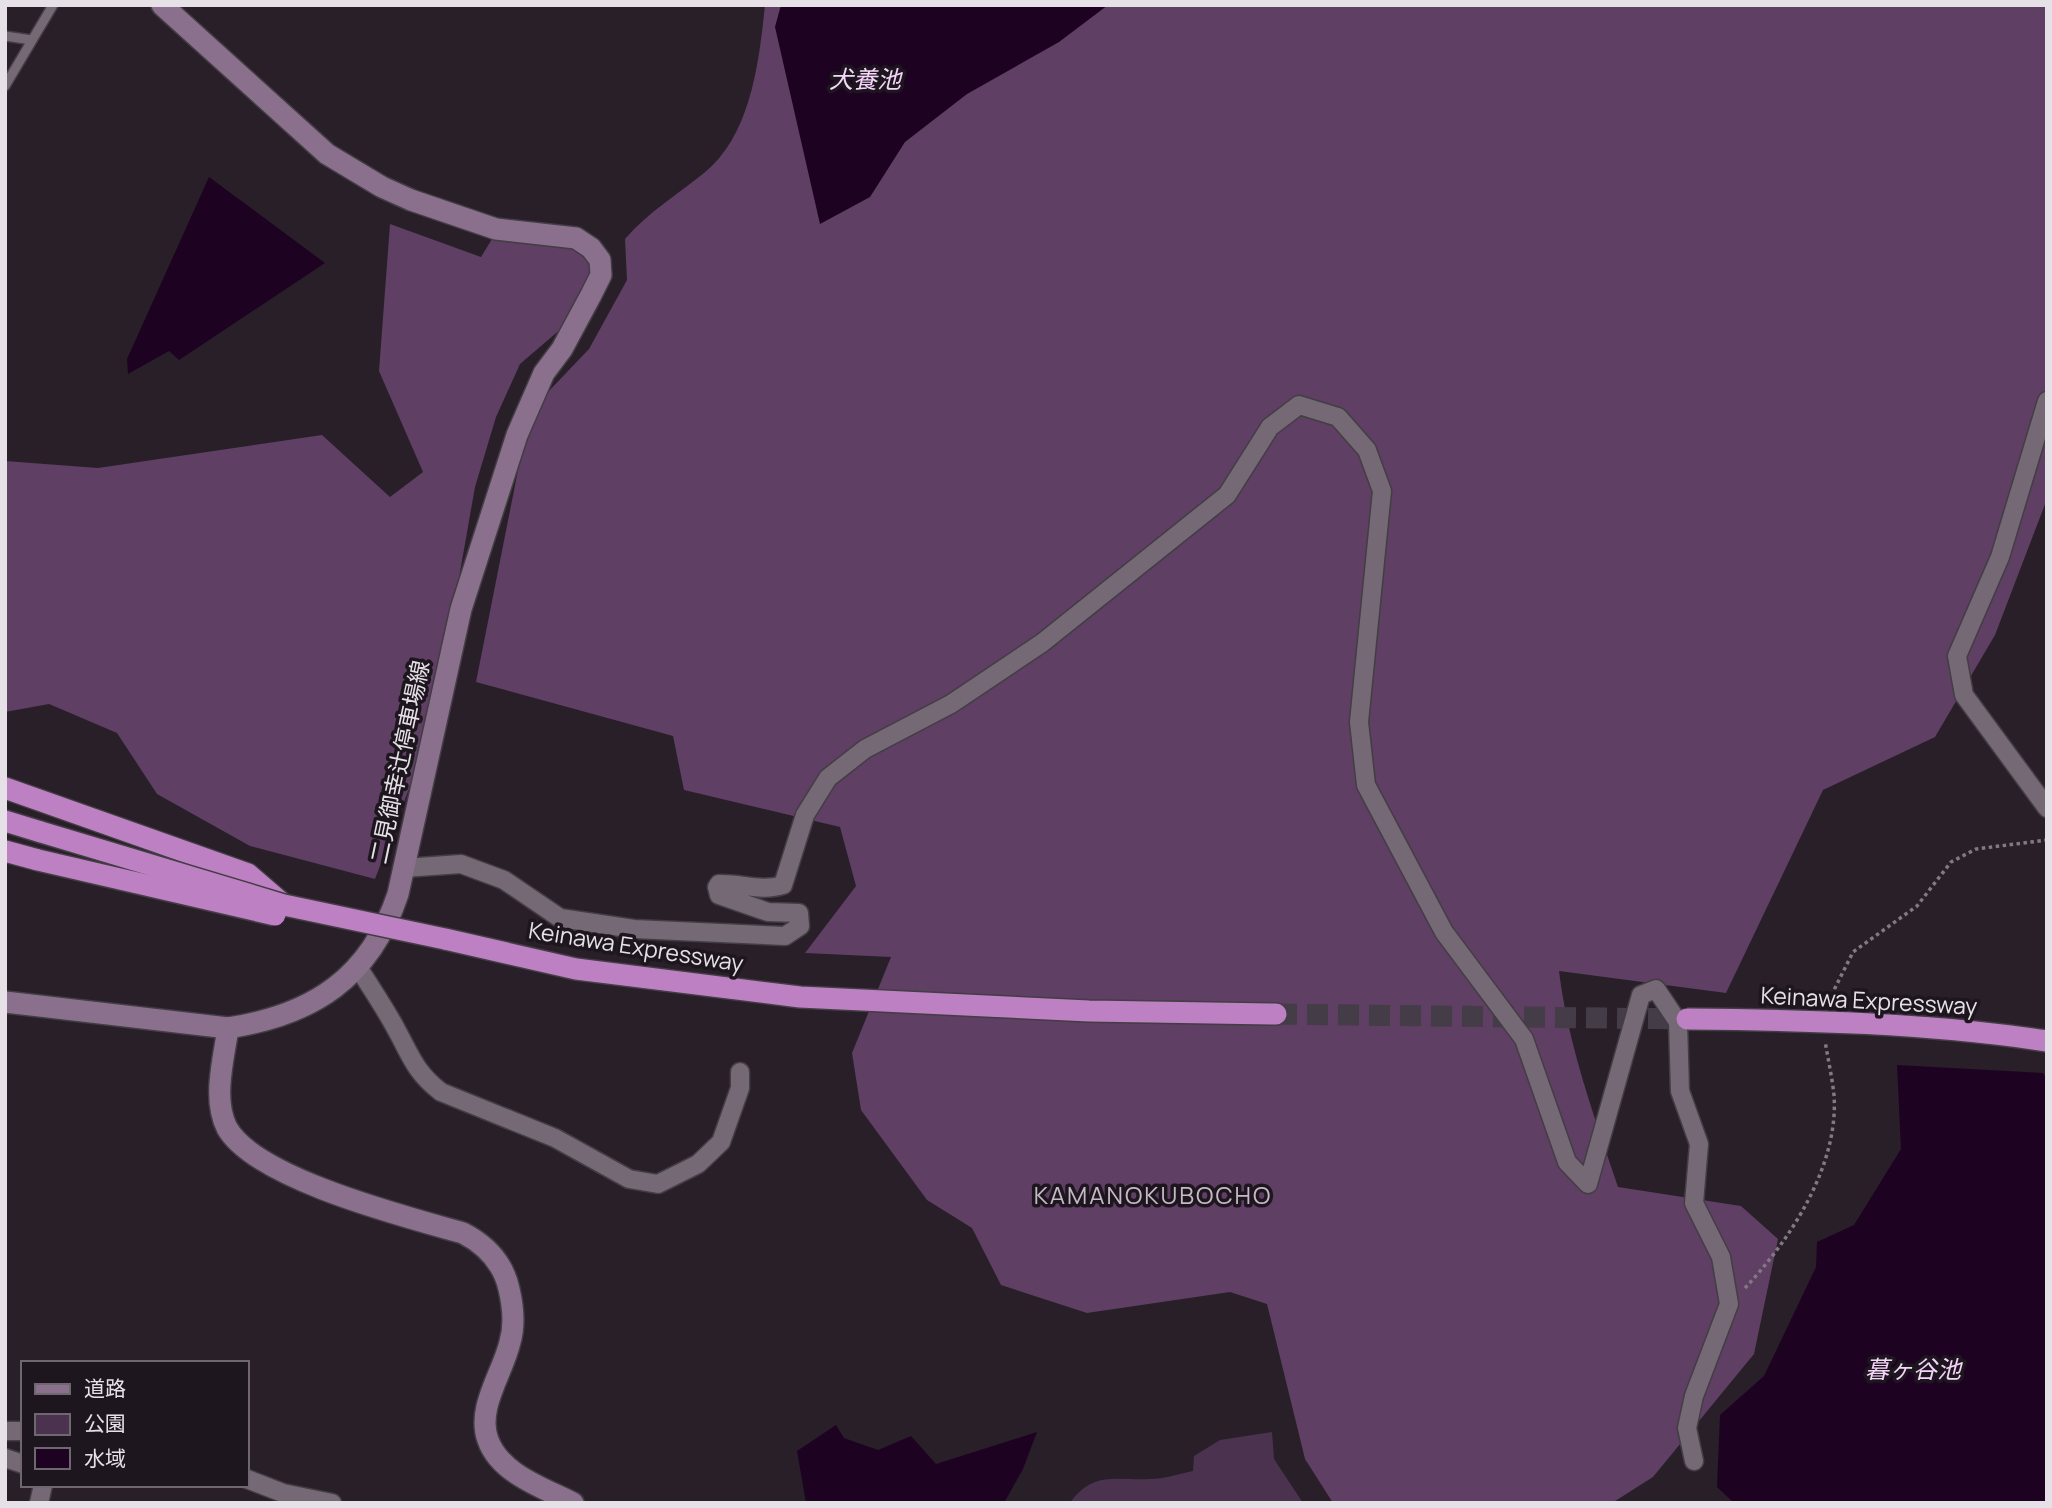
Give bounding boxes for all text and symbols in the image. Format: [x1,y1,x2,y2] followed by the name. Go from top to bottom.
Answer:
[829,62,903,95] water label: 犬養池
[362,657,436,866] street label: 二見御幸辻停車場線
[526,913,746,979] street label: Keinawa Expressway
[1760,978,1978,1022] street label: Keinawa Expressway
[1034,1178,1272,1211] district label: KAMANOKUBOCHO
[1865,1352,1963,1385] water label: 暮ヶ谷池
[21,1361,248,1487] legend
[84,1374,126,1402] text: 道路
[84,1409,126,1437] text: 公園
[84,1444,126,1472] text: 水域

